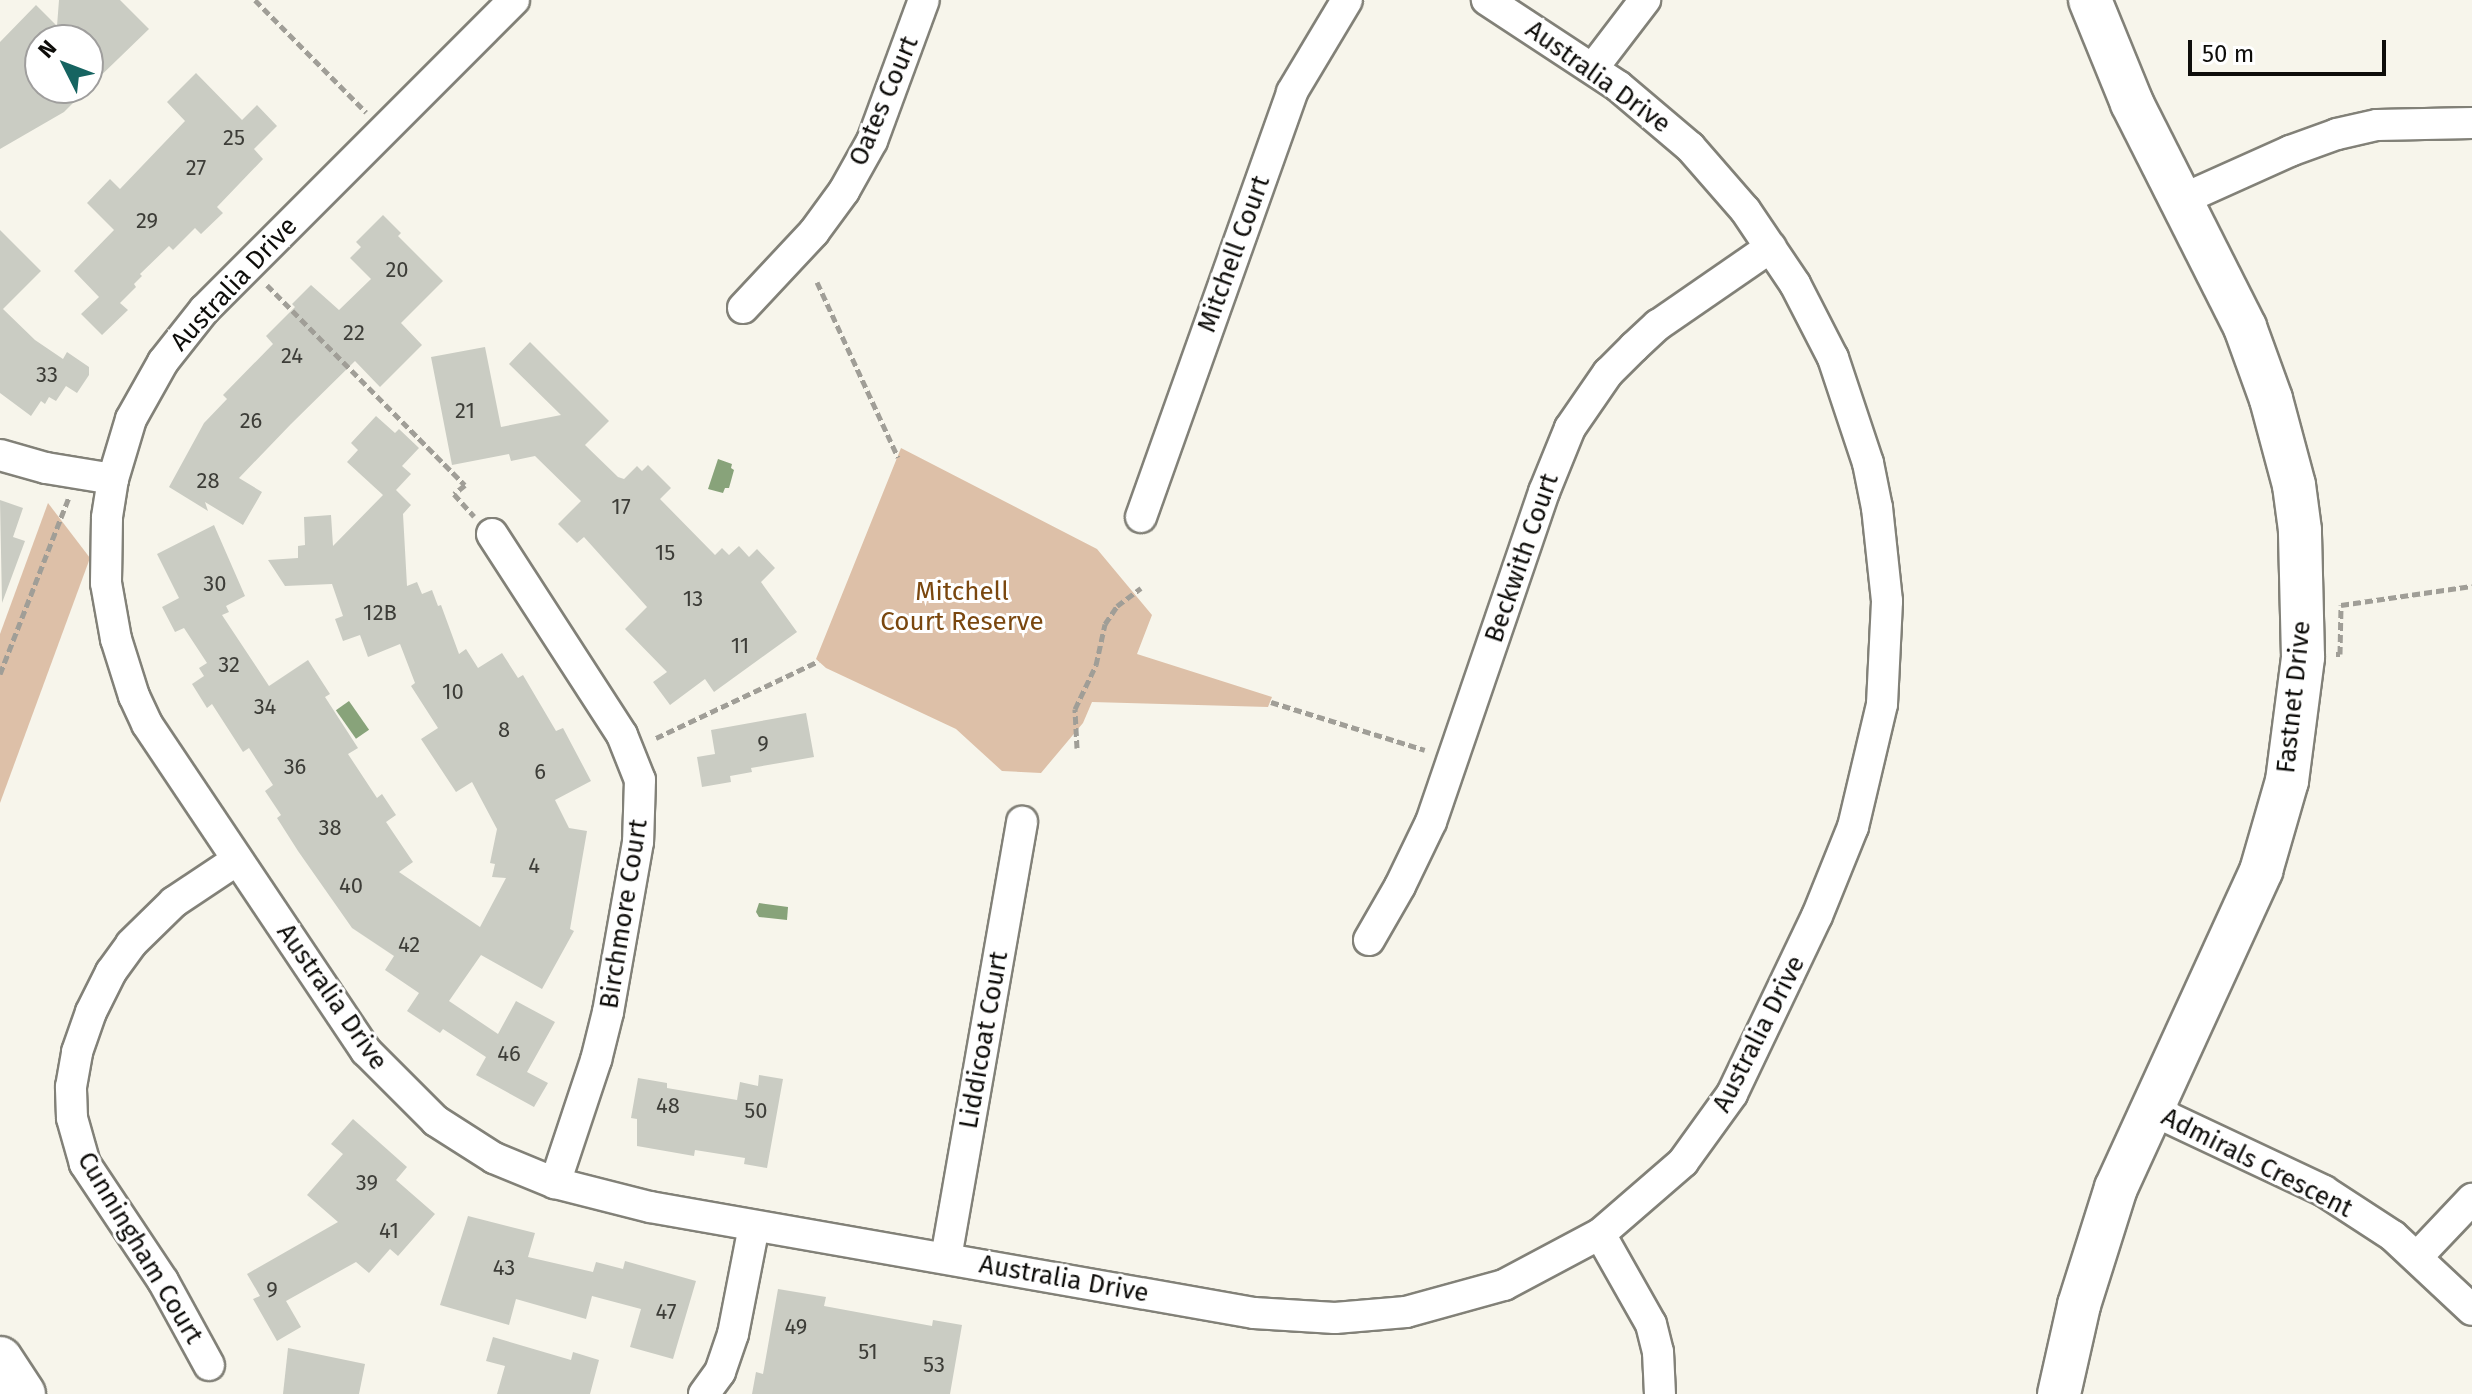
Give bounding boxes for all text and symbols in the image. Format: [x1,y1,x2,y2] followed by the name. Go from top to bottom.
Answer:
[1519,14,1677,140] street label: Australia Drive
[24,24,104,104] north arrow
[2192,24,2390,74] scale bar
[843,31,925,171] street label: Oates Court
[32,34,62,63] text: N
[2202,40,2254,68] text: 50 m
[223,125,245,151] house number: 25
[186,155,206,181] house number: 27
[1191,171,1277,337] street label: Mitchell Court
[136,208,158,234] house number: 29
[164,211,304,357] street label: Australia Drive
[385,257,409,283] house number: 20
[343,320,365,346] house number: 22
[281,343,303,369] house number: 24
[36,362,58,388] house number: 33
[455,398,475,424] house number: 21
[240,408,262,434] house number: 26
[196,468,220,494] house number: 28
[1478,469,1566,647] street label: Beckwith Court
[611,494,631,520] house number: 17
[655,540,675,566] house number: 15
[203,571,227,597] house number: 30
[880,576,1044,638] park label: Mitchell Court Reserve
[683,586,703,612] house number: 13
[363,600,397,626] house number: 12B
[2270,619,2318,775] street label: Fastnet Drive
[731,633,749,659] house number: 11
[218,652,240,678] house number: 32
[442,679,464,705] house number: 10
[254,694,276,720] house number: 34
[498,717,510,743] house number: 8
[757,731,769,757] house number: 9
[284,754,306,780] house number: 36
[534,759,546,785] house number: 6
[318,815,342,841] house number: 38
[594,817,654,1011] street label: Birchmore Court
[528,853,540,879] house number: 4
[339,873,363,899] house number: 40
[270,918,394,1076] street label: Australia Drive
[398,932,420,958] house number: 42
[953,949,1015,1131] street label: Liddicoat Court
[1706,951,1812,1117] street label: Australia Drive
[497,1041,521,1067] house number: 46
[656,1093,680,1119] house number: 48
[744,1098,768,1124] house number: 50
[2156,1101,2358,1225] street label: Admirals Crescent
[70,1146,210,1350] street label: Cunningham Court
[356,1170,378,1196] house number: 39
[379,1218,399,1244] house number: 41
[977,1249,1151,1309] street label: Australia Drive
[493,1255,515,1281] house number: 43
[266,1277,278,1303] house number: 9
[656,1299,676,1325] house number: 47
[785,1314,807,1340] house number: 49
[858,1339,878,1365] house number: 51
[923,1352,945,1378] house number: 53

